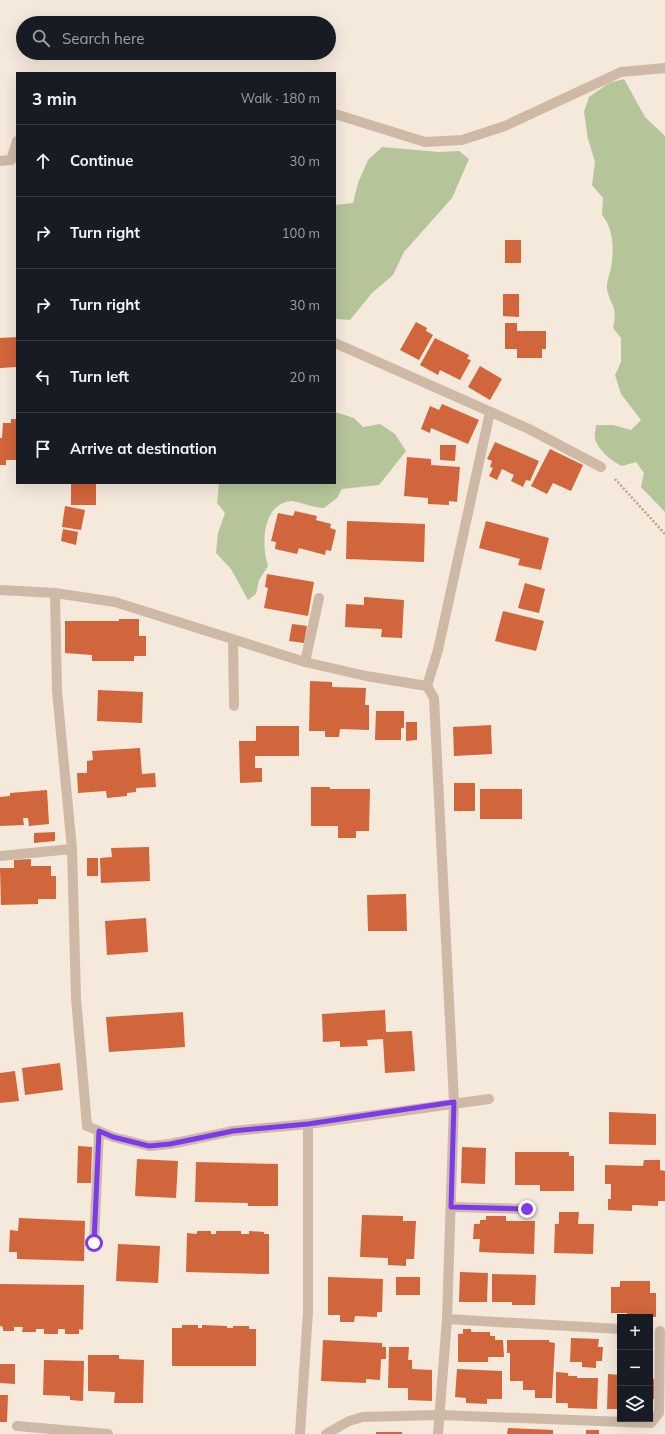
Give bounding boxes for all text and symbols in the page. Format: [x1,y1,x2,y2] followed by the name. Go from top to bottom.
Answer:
[16,16,336,60] search box
[30,27,52,49] icon: search
[62,29,144,48] text: Search here
[32,88,77,109] text: 3 min
[241,90,320,106] text: Walk · 180 m
[32,150,54,172] icon: ahead
[70,151,133,170] text: Continue
[290,153,320,169] text: 30 m
[32,222,54,244] icon: right
[70,223,140,242] text: Turn right
[282,225,320,241] text: 100 m
[32,294,54,316] icon: right
[70,295,140,314] text: Turn right
[290,297,320,313] text: 30 m
[32,366,54,388] icon: left
[70,367,129,386] text: Turn left
[290,369,320,385] text: 20 m
[32,438,54,460] icon: arrive
[70,439,217,458] text: Arrive at destination
[518,1200,536,1218] route end
[85,1234,103,1252] route start
[617,1314,653,1422] map controls
[617,1314,653,1350] button: +
[617,1350,653,1386] button: −
[617,1386,653,1422] button: layers

